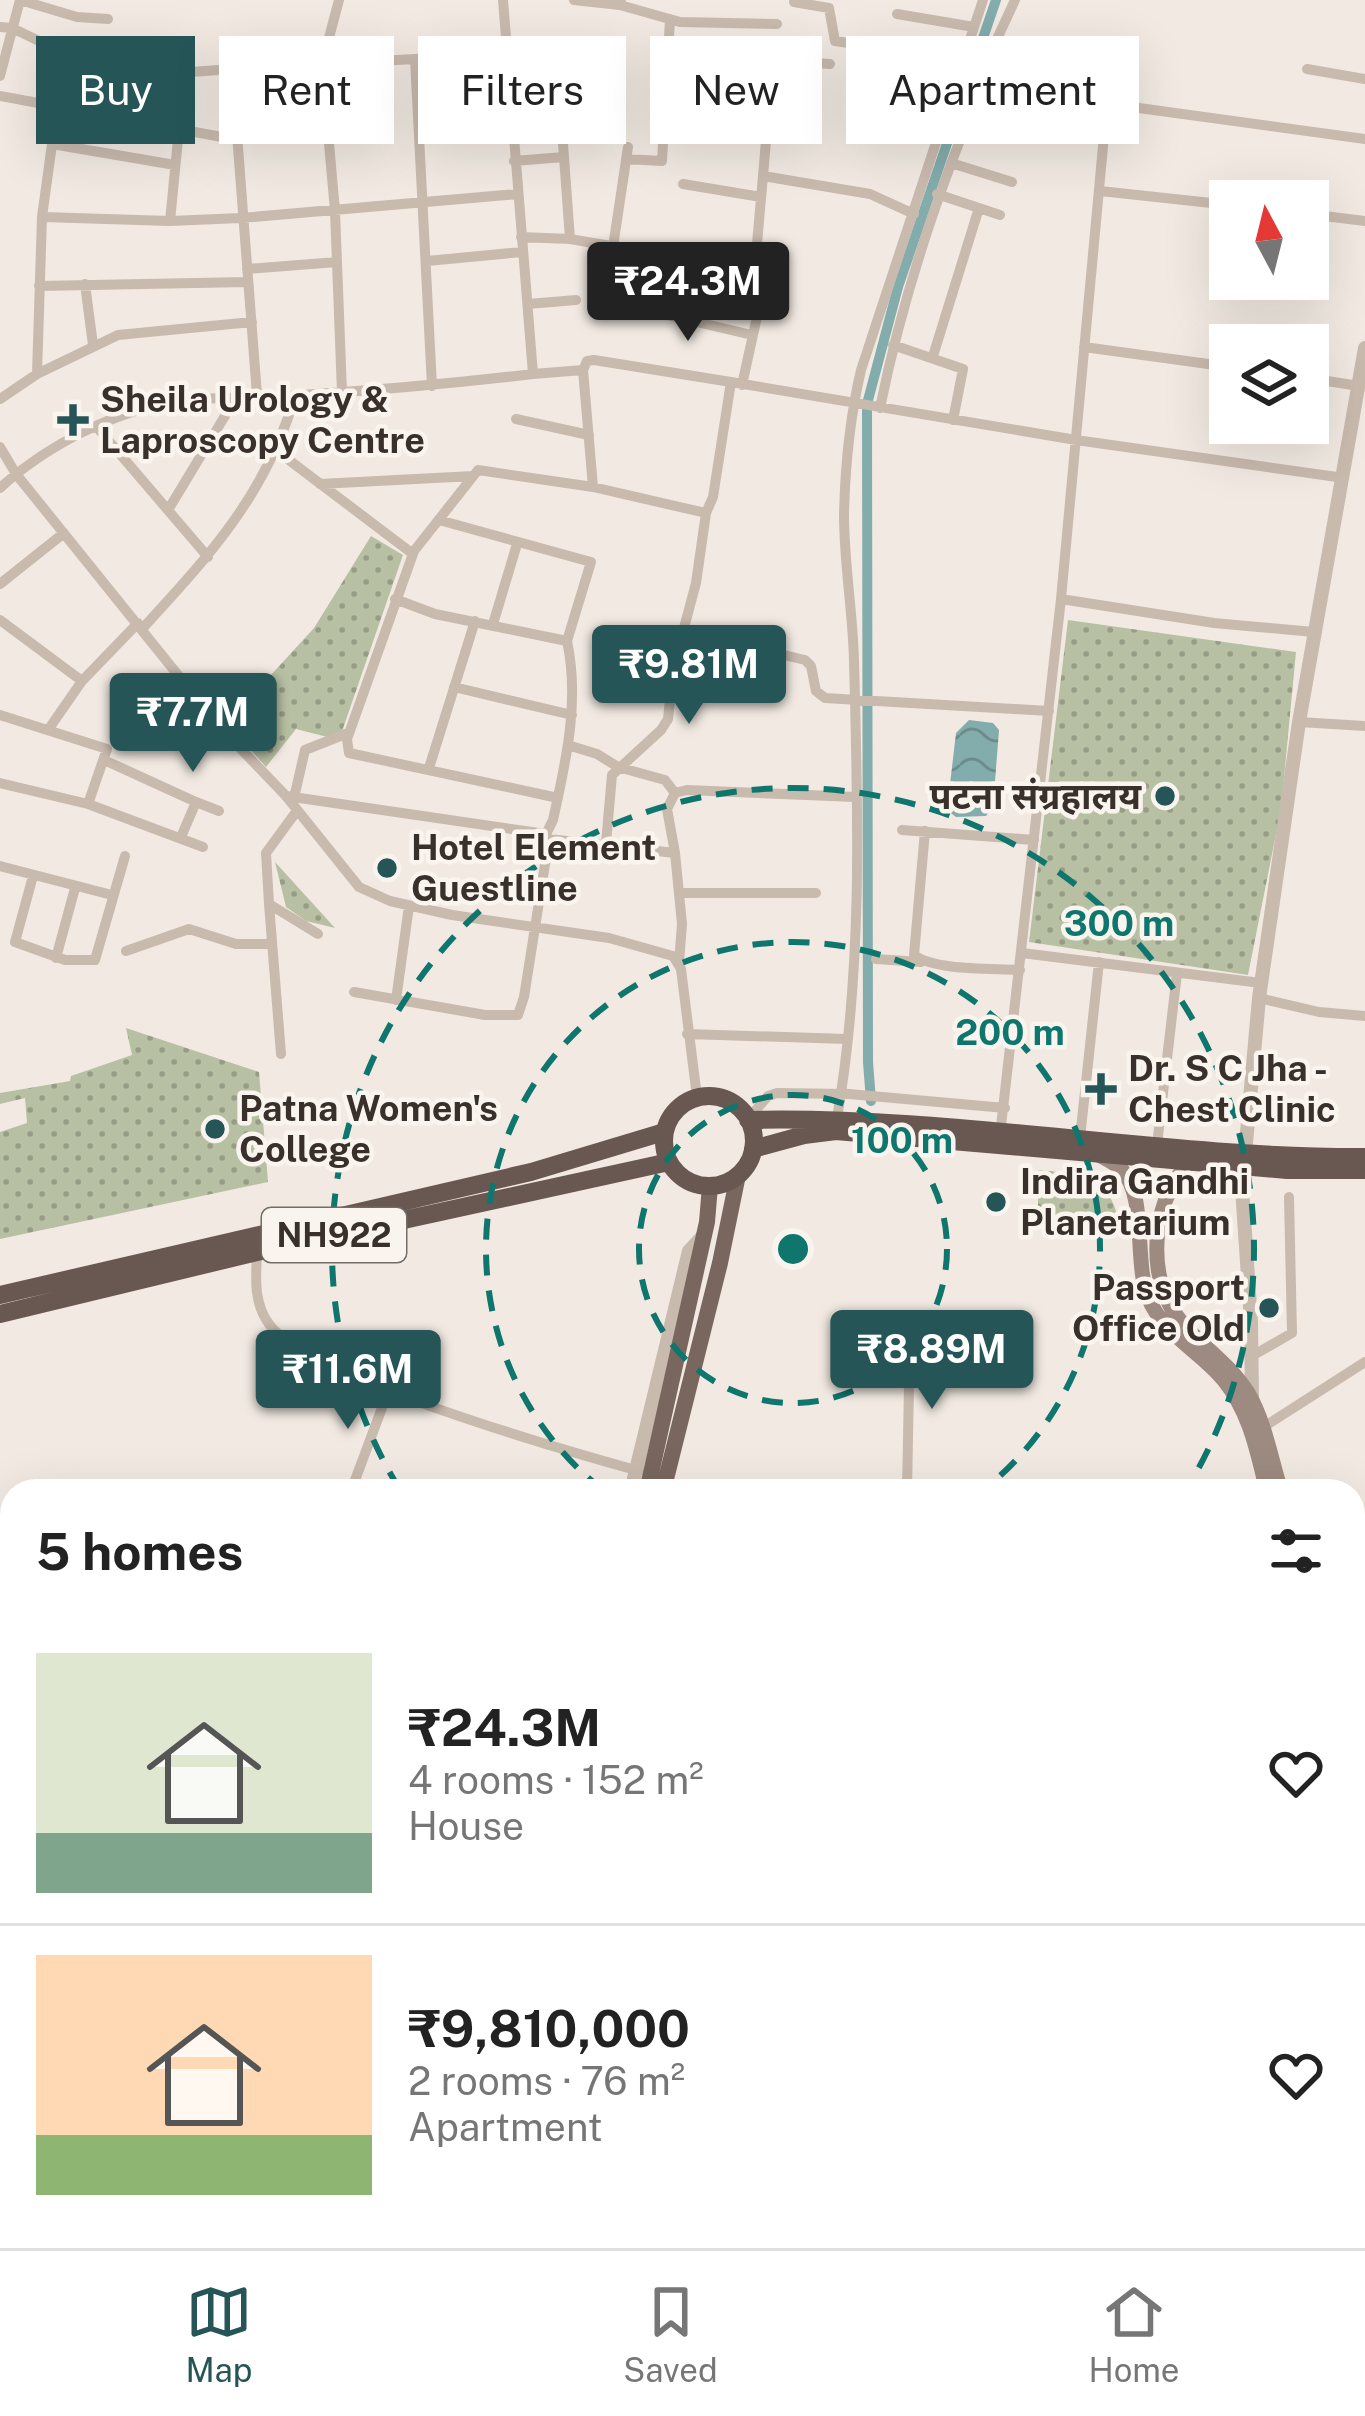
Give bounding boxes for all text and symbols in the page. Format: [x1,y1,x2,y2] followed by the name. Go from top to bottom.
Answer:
[36,36,195,144] chip: Buy
[219,36,394,144] chip: Rent
[418,36,626,144] chip: Filters
[650,36,822,144] chip: New
[846,36,1139,144] chip: Apartment
[1209,180,1329,300] north arrow
[1209,180,1329,444] map controls
[590,242,786,344] pin: ₹24.3M
[614,258,762,304] text: ₹24.3M
[1209,324,1329,444] button: layers
[100,378,425,461] place label: Sheila Urology & Laproscopy Centre
[57,404,89,436] marker: Sheila Urology & Laproscopy Centre
[591,625,787,727] pin: ₹9.81M
[619,641,759,687] text: ₹9.81M
[109,673,277,775] pin: ₹7.7M
[137,689,249,735] text: ₹7.7M
[929,775,1142,817] place label: पटना संग्रहालय
[1152,783,1178,809] marker: पटना संग्रहालय
[411,826,656,909] place label: Hotel Element Guestline
[374,855,400,881] marker: Hotel Element Guestline
[1064,902,1174,944] text: 300 m
[955,1011,1065,1053] text: 200 m
[1128,1047,1336,1130] place label: Dr. S C Jha - Chest Clinic
[1085,1073,1117,1105] marker: Dr. S C Jha - Chest Clinic
[239,1087,498,1170] place label: Patna Women's College
[202,1116,228,1142] marker: Patna Women's College
[851,1119,953,1161] text: 100 m
[1020,1160,1249,1243] place label: Indira Gandhi Planetarium
[983,1189,1009,1215] marker: Indira Gandhi Planetarium
[262,1208,406,1262] road number: NH922
[772,1228,814,1270] centre of rings
[1072,1266,1245,1349] place label: Passport Office Old
[1256,1295,1282,1321] marker: Passport Office Old
[834,1310,1030,1412] pin: ₹8.89M
[857,1326,1007,1372] text: ₹8.89M
[250,1330,446,1432] pin: ₹11.6M
[283,1346,413,1392] text: ₹11.6M
[1263,1518,1329,1584] icon: filters
[36,1522,243,1581] text: 5 homes
[408,1698,601,1757] text: ₹24.3M
[132,1701,276,1845] icon: home
[1263,1740,1329,1806] icon: heart
[408,1757,703,1803] text: 4 rooms · 152 m²
[408,1803,524,1849] text: House
[408,1999,690,2058] text: ₹9,810,000
[132,2003,276,2147] icon: home
[1263,2042,1329,2108] icon: heart
[408,2058,685,2104] text: 2 rooms · 76 m²
[408,2104,603,2150] text: Apartment
[185,2279,252,2389] tab: Map
[623,2279,718,2389] tab: Saved
[1089,2279,1180,2389] tab: Home

